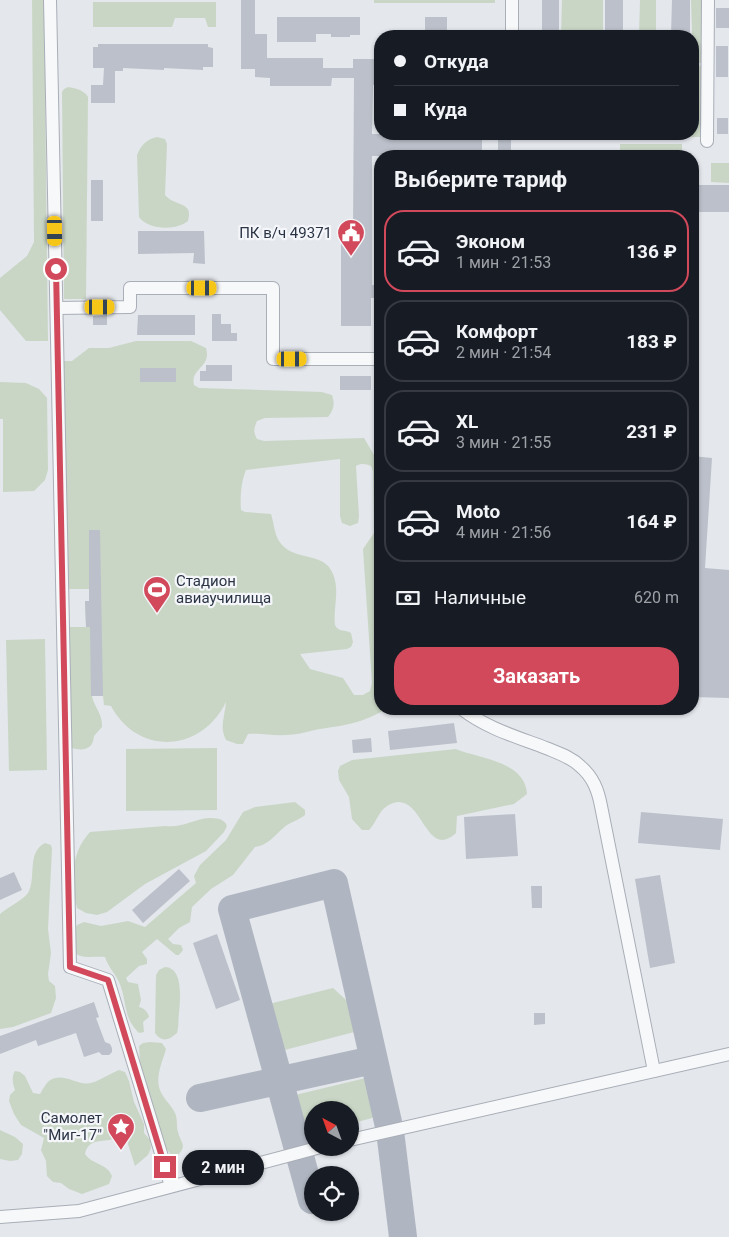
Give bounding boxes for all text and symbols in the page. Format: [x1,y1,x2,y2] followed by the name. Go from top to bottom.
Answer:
[424,50,489,73] text: Откуда
[424,98,467,121] text: Куда
[394,167,567,192] text: Выберите тариф
[47,216,62,246] car
[336,218,366,257] public building icon: ПК в/ч 49371
[239,224,332,242] place label: ПК в/ч 49371
[396,229,441,274] icon: car
[456,230,525,253] text: Эконом
[626,240,677,263] text: 136 ₽
[456,253,551,272] text: 1 мин · 21:53
[45,258,67,280] route start
[187,281,217,296] car
[85,300,115,315] car
[396,319,441,364] icon: car
[456,320,538,343] text: Комфорт
[626,330,677,353] text: 183 ₽
[456,343,551,362] text: 2 мин · 21:54
[277,352,307,367] car
[396,409,441,454] icon: car
[456,410,478,433] text: XL
[626,420,677,443] text: 231 ₽
[456,433,551,452] text: 3 мин · 21:55
[396,499,441,544] icon: car
[456,500,500,523] text: Moto
[626,510,677,533] text: 164 ₽
[456,523,551,542] text: 4 мин · 21:56
[176,572,271,607] place label: Стадион авиаучилища
[142,575,172,614] sports icon: Стадион авиаучилища
[394,584,422,612] icon: cash
[434,586,526,609] text: Наличные
[634,588,679,607] text: 620 m
[394,647,679,705] button: Заказать
[304,1101,359,1156] north arrow
[304,1101,359,1221] map controls
[41,1109,102,1144] place label: Самолет "Миг-17"
[106,1112,136,1151] place icon: Самолет "Миг-17"
[182,1150,265,1184] callout: 2 мин
[154,1156,176,1178] route end
[201,1158,245,1177] text: 2 мин
[304,1166,359,1221] button: locate

